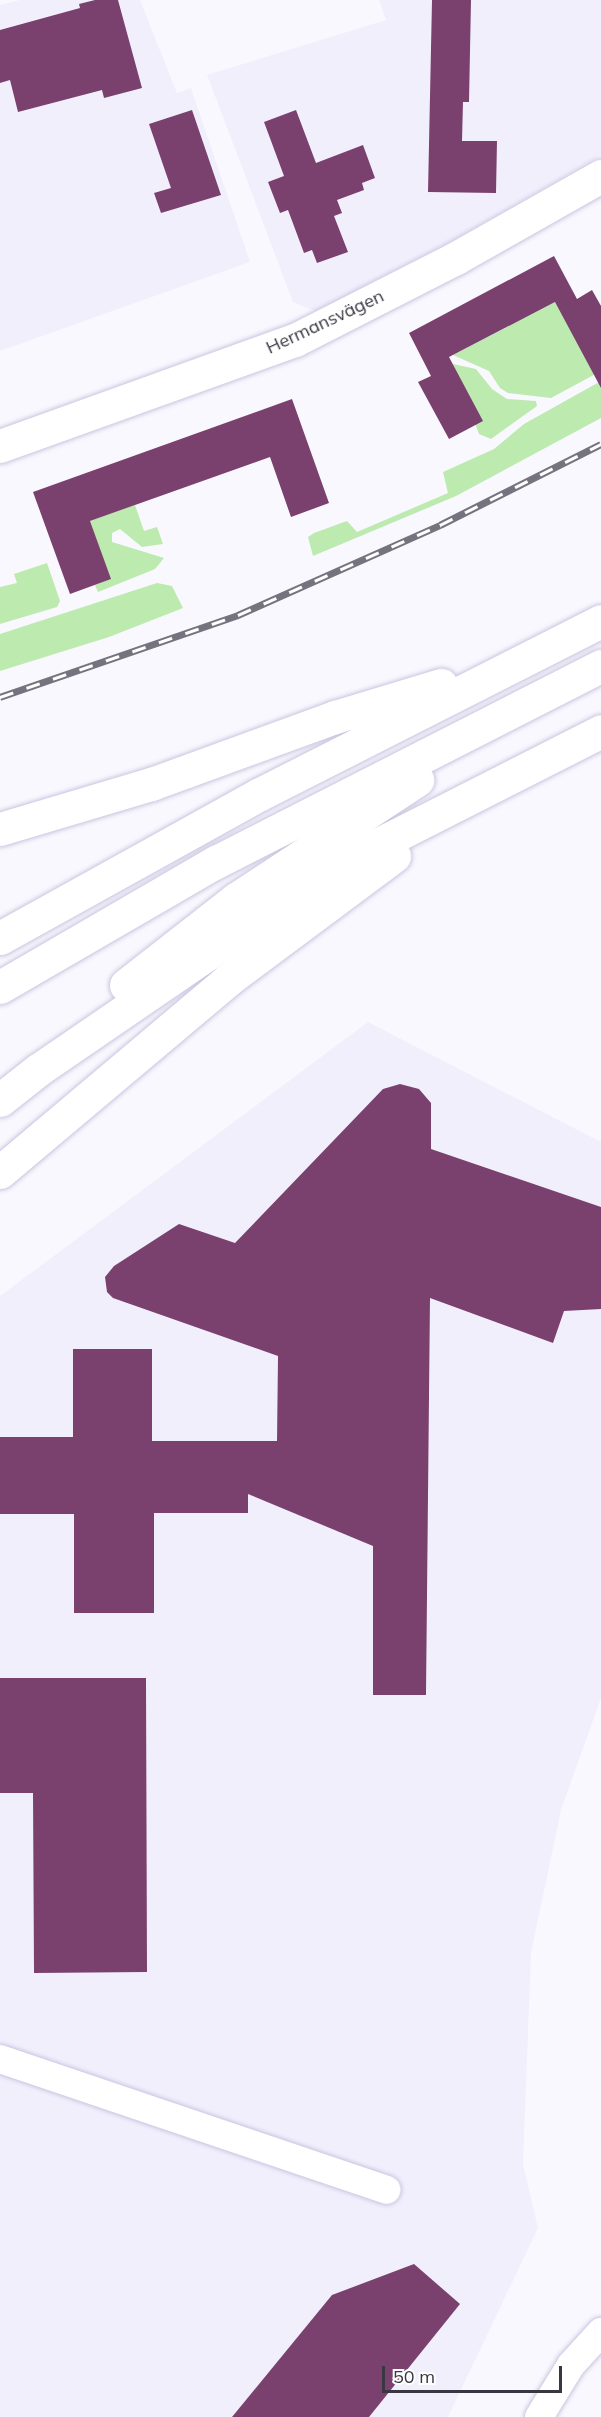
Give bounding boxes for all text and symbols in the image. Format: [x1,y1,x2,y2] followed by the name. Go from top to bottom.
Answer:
[263,285,387,359] street label: Hermansvägen
[385,2354,565,2392] scale bar
[393,2365,435,2388] text: 50 m

